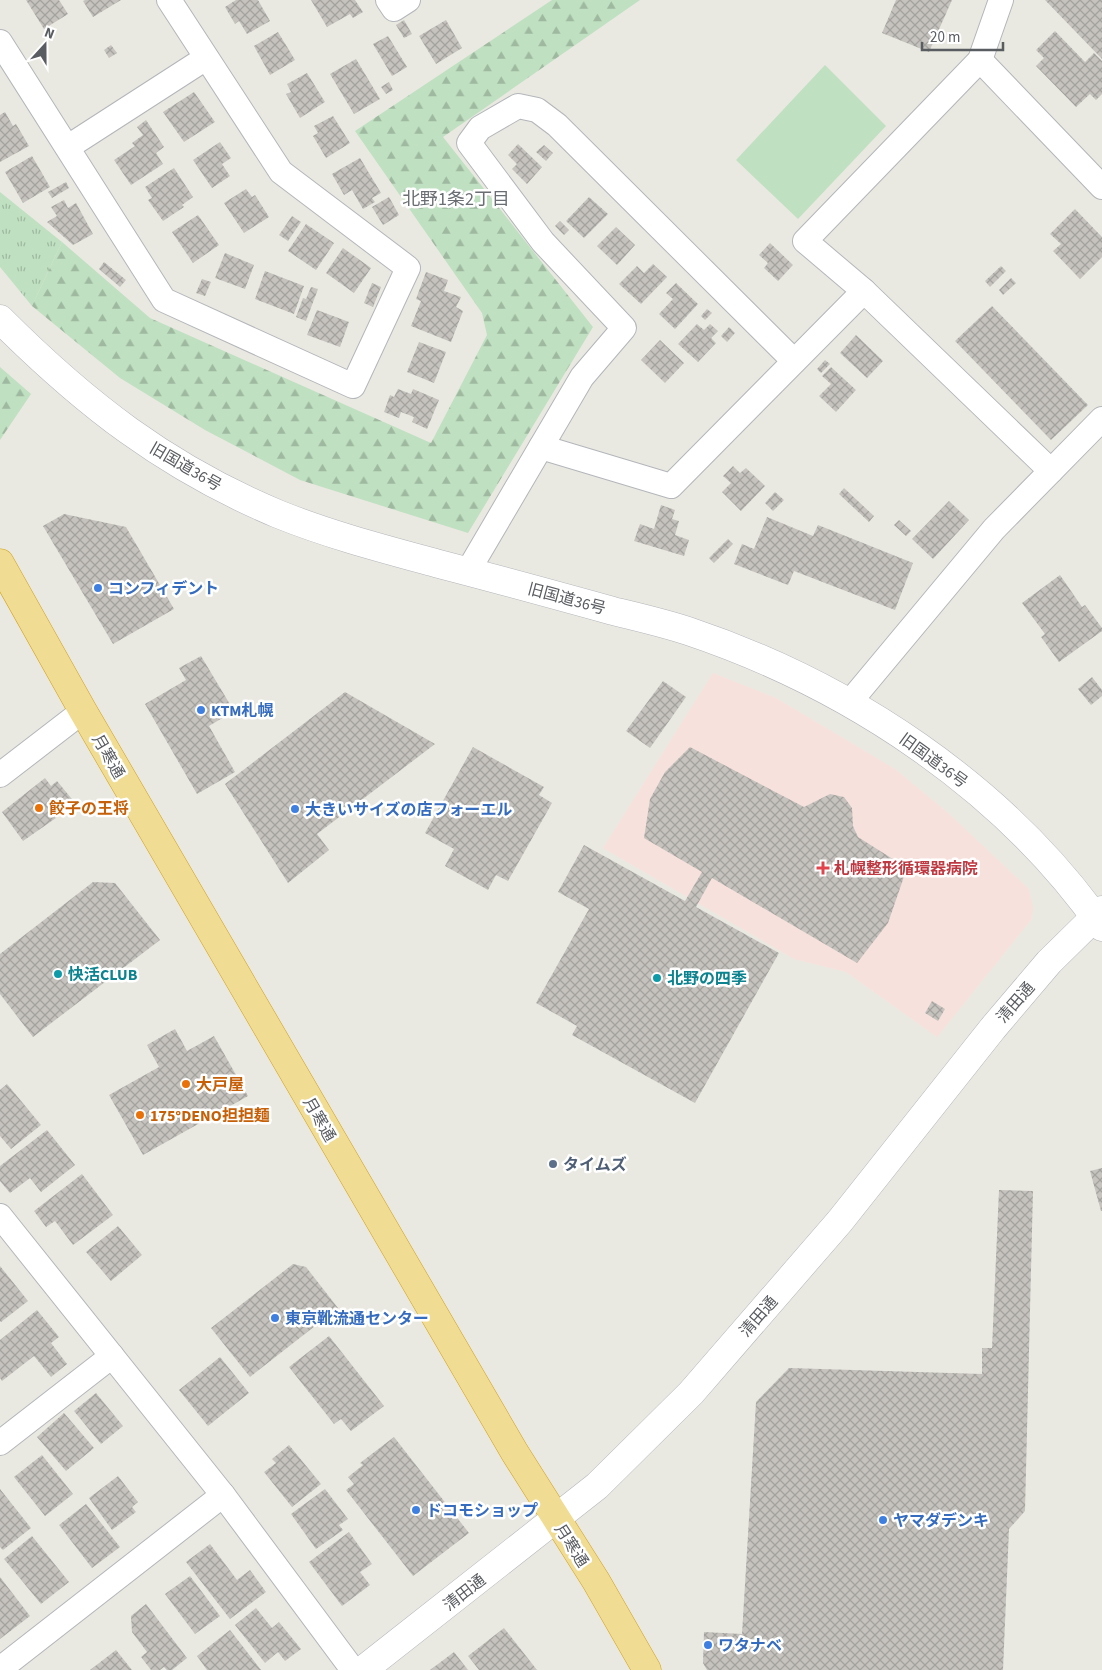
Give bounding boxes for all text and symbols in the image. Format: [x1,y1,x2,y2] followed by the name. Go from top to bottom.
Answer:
[20,20,70,70] north arrow
[922,20,1003,52] scale bar
[41,23,57,45] text: N
[930,27,960,48] text: 20 m
[402,187,510,212] district label: 北野1条2丁目
[145,437,226,496] street label: 旧国道36号
[108,578,219,600] place label: コンフィデント
[525,578,608,620] street label: 旧国道36号
[92,582,104,594] marker: コンフィデント
[211,700,274,722] place label: KTM札幌
[195,704,207,716] marker: KTM札幌
[895,728,972,793] street label: 旧国道36号
[87,730,130,783] street label: 月寒通
[49,798,129,820] place label: 餃子の王将
[305,799,513,821] place label: 大きいサイズの店フォーエル
[33,802,45,814] marker: 餃子の王将
[289,803,301,815] marker: 大きいサイズの店フォーエル
[834,858,978,880] place label: 札幌整形循環器病院
[816,861,830,875] marker: 札幌整形循環器病院
[68,964,138,986] place label: 快活CLUB
[52,968,64,980] marker: 快活CLUB
[667,968,747,990] place label: 北野の四季
[651,972,663,984] marker: 北野の四季
[992,977,1040,1028] street label: 清田通
[196,1074,244,1096] place label: 大戸屋
[180,1078,192,1090] marker: 大戸屋
[298,1093,341,1146] street label: 月寒通
[150,1105,270,1127] place label: 175°DENO担担麺
[134,1109,146,1121] marker: 175°DENO担担麺
[563,1154,627,1176] place label: タイムズ
[547,1158,559,1170] marker: タイムズ
[735,1291,783,1342] street label: 清田通
[285,1308,429,1330] place label: 東京靴流通センター
[269,1312,281,1324] marker: 東京靴流通センター
[426,1500,538,1522] place label: ドコモショップ
[410,1504,422,1516] marker: ドコモショップ
[893,1510,989,1532] place label: ヤマダデンキ
[877,1514,889,1526] marker: ヤマダデンキ
[549,1519,593,1572] street label: 月寒通
[439,1569,490,1616] street label: 清田通
[718,1635,782,1657] place label: ワタナベ
[702,1639,714,1651] marker: ワタナベ

